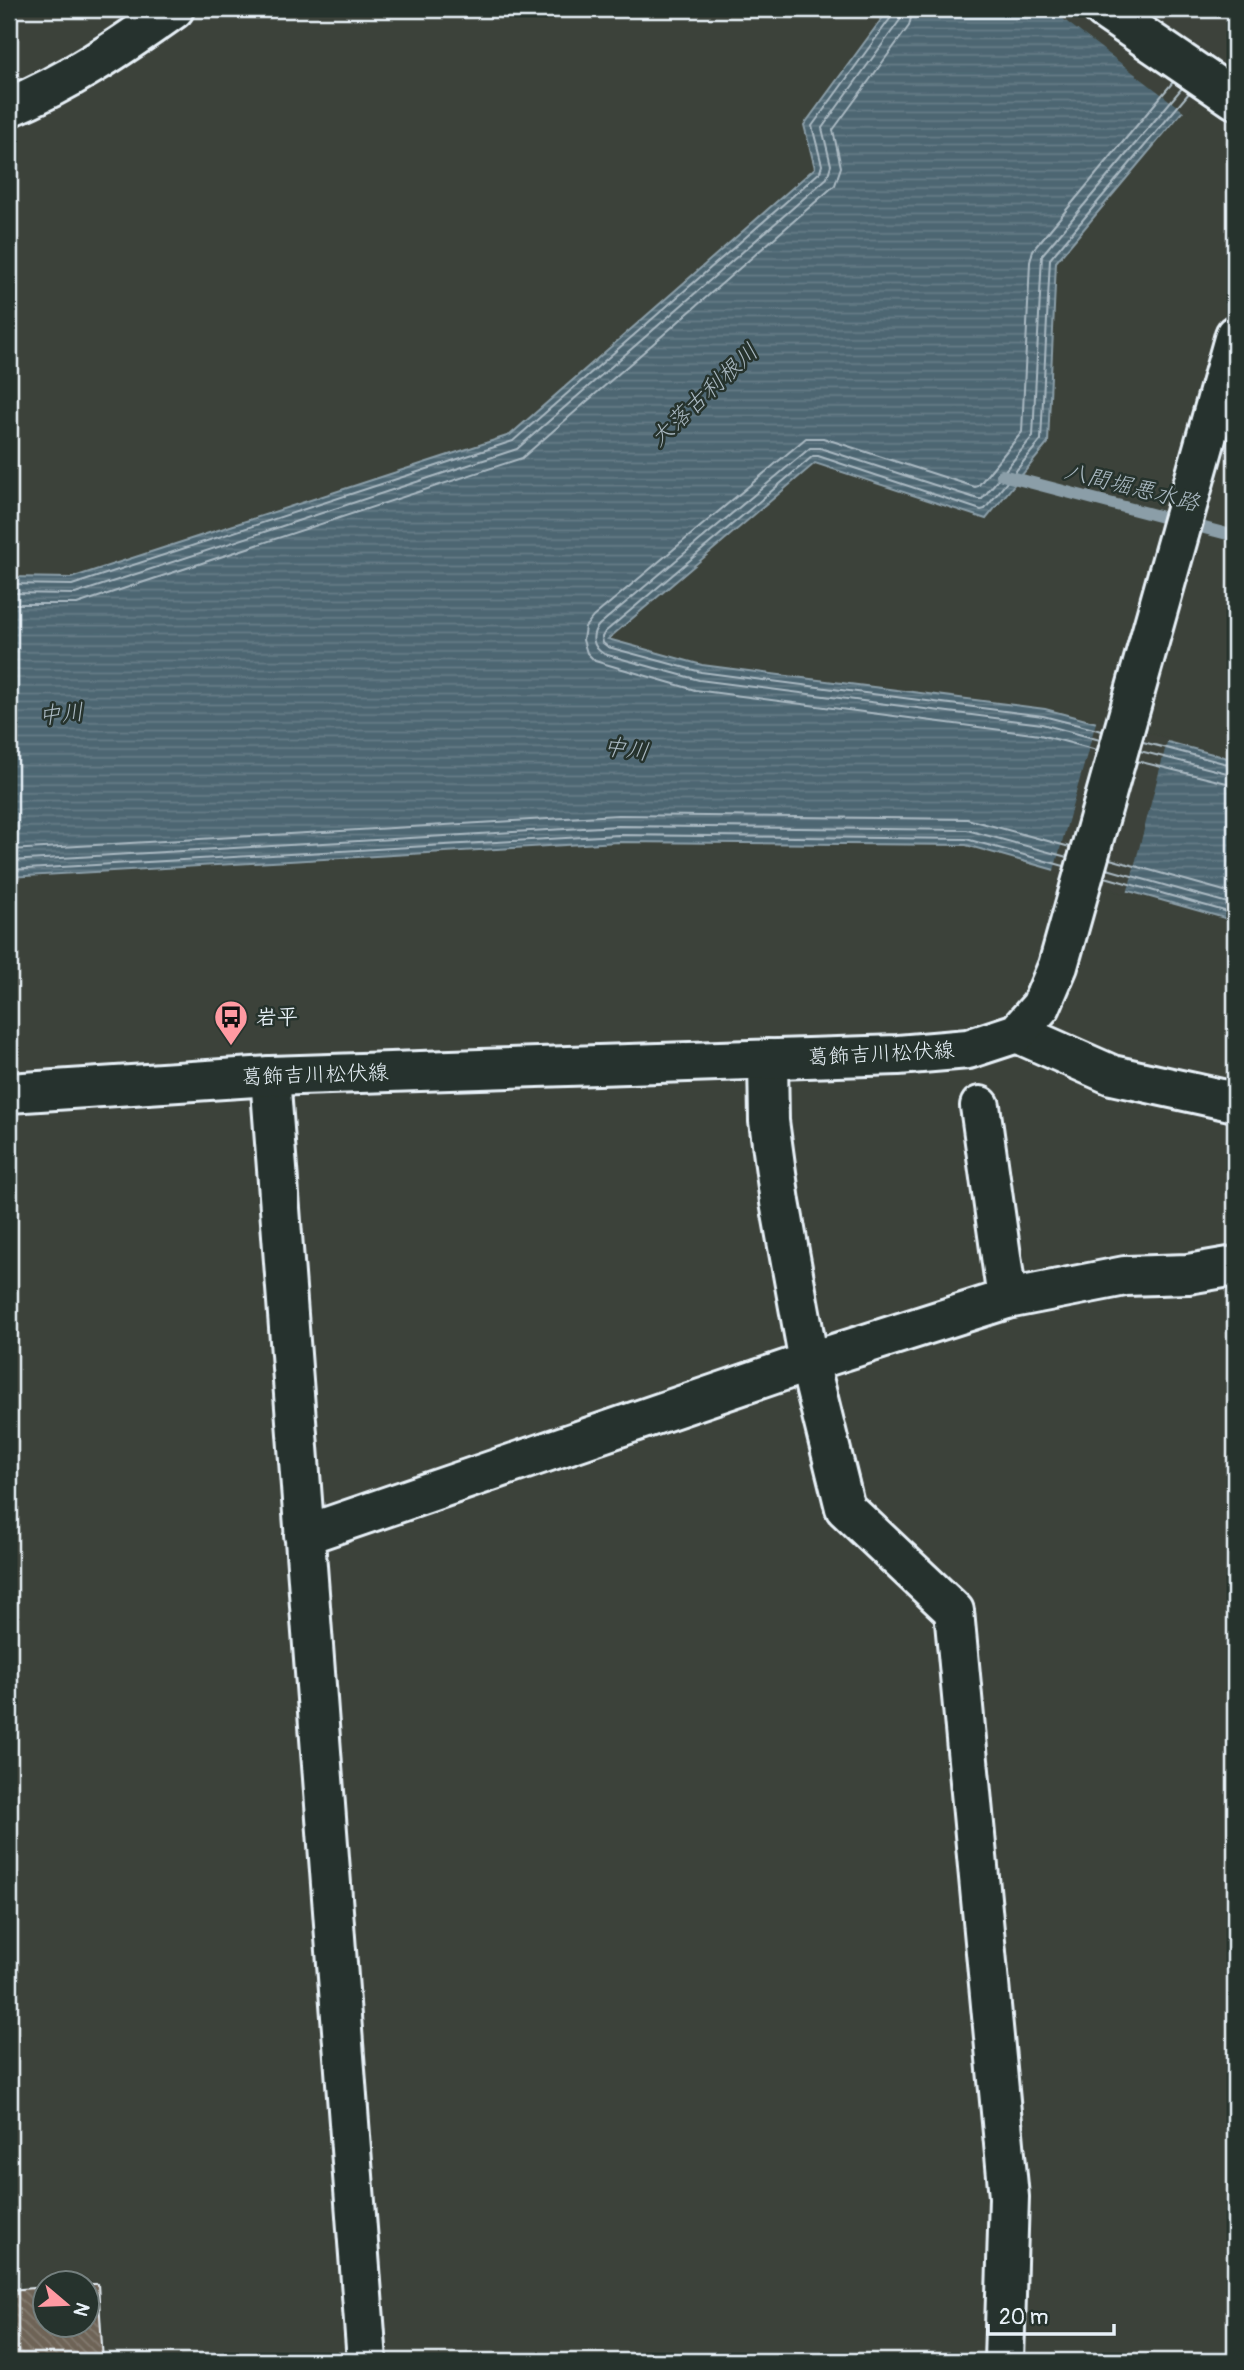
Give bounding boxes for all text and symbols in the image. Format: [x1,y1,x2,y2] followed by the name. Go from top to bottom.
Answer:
[644,337,764,453] water label: 大落古利根川
[1062,456,1204,518] water label: 八間堀悪水路
[37,697,85,731] water label: 中川
[601,731,651,767] water label: 中川
[212,998,250,1047] bus stop icon: 岩平
[256,1004,298,1031] place label: 岩平
[807,1037,955,1071] street label: 葛飾吉川松伏線
[241,1059,389,1091] street label: 葛飾吉川松伏線
[32,2268,102,2338] north arrow
[988,2293,1114,2337] scale bar
[68,2299,95,2319] text: N
[999,2304,1048,2331] text: 20 m

